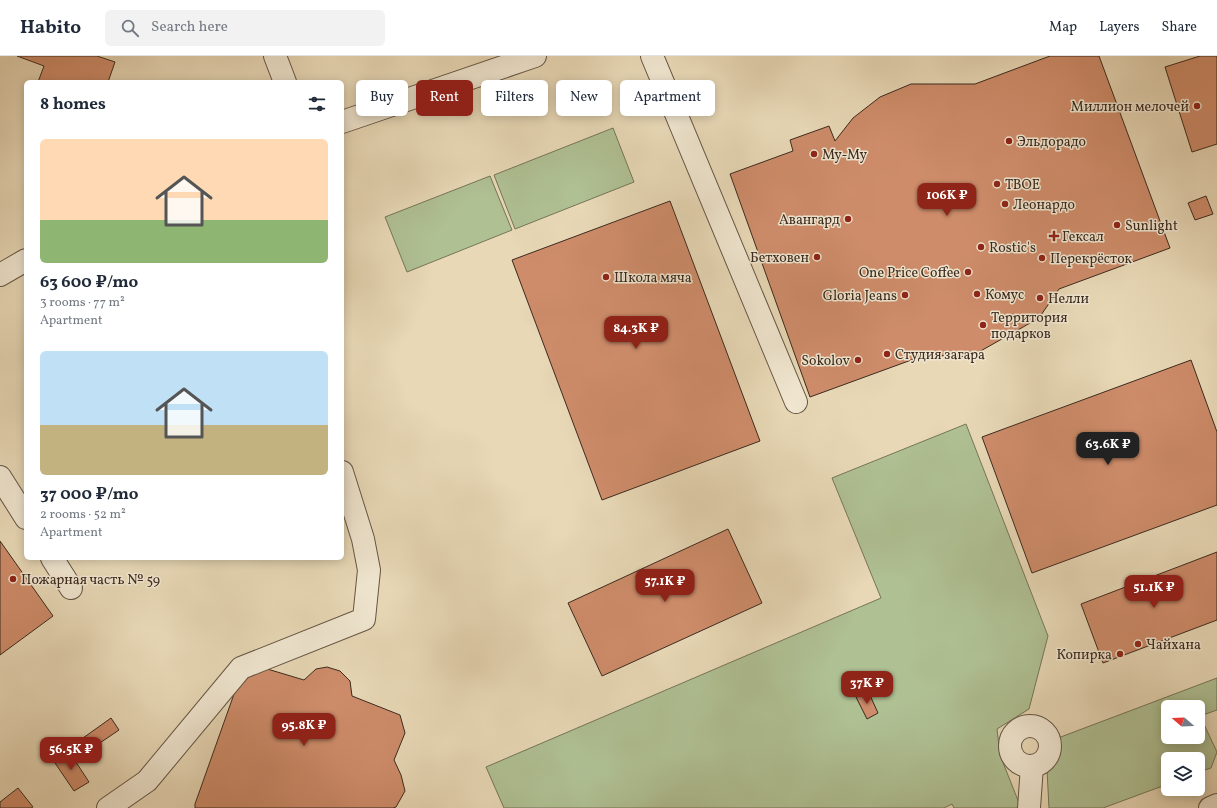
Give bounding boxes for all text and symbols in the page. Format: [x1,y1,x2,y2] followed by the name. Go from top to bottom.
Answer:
[105,10,385,46] search box
[20,15,81,41] text: Habito
[119,17,141,39] icon: search
[151,17,228,38] text: Search here
[1049,18,1077,37] text: Map
[1099,18,1139,37] text: Layers
[1161,18,1197,37] text: Share
[356,80,408,116] chip: Buy
[416,80,473,116] chip: Rent
[481,80,548,116] chip: Filters
[556,80,612,116] chip: New
[620,80,715,116] chip: Apartment
[40,93,106,116] text: 8 homes
[306,93,328,115] icon: filters
[1071,98,1189,117] place label: Миллион мелочей
[1192,101,1202,111] marker: Миллион мелочей
[1017,133,1086,152] place label: Эльдорадо
[1004,136,1014,146] marker: Эльдорадо
[822,146,867,165] place label: Му-Му
[809,149,819,159] marker: Му-Му
[148,165,220,237] icon: home
[1005,176,1040,195] place label: ТВОЕ
[992,179,1002,189] marker: ТВОЕ
[914,183,980,217] pin: 106K ₽
[926,187,968,205] text: 106K ₽
[1013,196,1075,215] place label: Леонардо
[1000,199,1010,209] marker: Леонардо
[779,211,840,230] place label: Авангард
[843,214,853,224] marker: Авангард
[1125,217,1178,236] place label: Sunlight
[1112,220,1122,230] marker: Sunlight
[1062,228,1104,247] place label: Гексал
[1049,231,1059,241] marker: Гексал
[989,239,1036,258] place label: Rostic's
[976,242,986,252] marker: Rostic's
[750,249,809,268] place label: Бетховен
[1050,250,1133,269] place label: Перекрёсток
[812,252,822,262] marker: Бетховен
[1037,253,1047,263] marker: Перекрёсток
[859,264,960,283] place label: One Price Coffee
[963,267,973,277] marker: One Price Coffee
[614,269,692,288] place label: Школа мяча
[40,271,138,294] text: 63 600 ₽/mo
[601,272,611,282] marker: Школа мяча
[985,286,1024,305] place label: Комус
[823,287,897,306] place label: Gloria Jeans
[972,289,982,299] marker: Комус
[900,290,910,300] marker: Gloria Jeans
[1048,290,1089,309] place label: Нелли
[1035,293,1045,303] marker: Нелли
[40,294,125,312] text: 3 rooms · 77 m²
[991,309,1068,344] place label: Территория подарков
[40,312,103,330] text: Apartment
[599,316,673,350] pin: 84.3K ₽
[613,320,659,338] text: 84.3K ₽
[978,320,988,330] marker: Территория подарков
[895,346,985,365] place label: Студия загара
[882,349,892,359] marker: Студия загара
[801,352,851,371] place label: Sokolov
[853,355,863,365] marker: Sokolov
[148,377,220,449] icon: home
[1071,432,1145,466] pin: 63.6K ₽
[1085,436,1131,454] text: 63.6K ₽
[40,483,138,506] text: 37 000 ₽/mo
[40,506,126,524] text: 2 rooms · 52 m²
[40,524,103,542] text: Apartment
[628,569,702,603] pin: 57.1K ₽
[21,571,160,590] place label: Пожарная часть № 59
[644,573,686,591] text: 57.1K ₽
[8,574,18,584] marker: Пожарная часть № 59
[1117,575,1191,609] pin: 51.1K ₽
[1133,579,1175,597] text: 51.1K ₽
[1146,636,1201,655] place label: Чайхана
[1133,639,1143,649] marker: Чайхана
[1056,646,1112,665] place label: Копирка
[1115,649,1125,659] marker: Копирка
[839,671,895,705] pin: 37K ₽
[850,675,884,693] text: 37K ₽
[1161,700,1205,744] north arrow
[1161,700,1205,796] map controls
[267,713,341,747] pin: 95.8K ₽
[281,717,327,735] text: 95.8K ₽
[34,737,108,771] pin: 56.5K ₽
[49,741,93,759] text: 56.5K ₽
[1161,752,1205,796] button: layers

